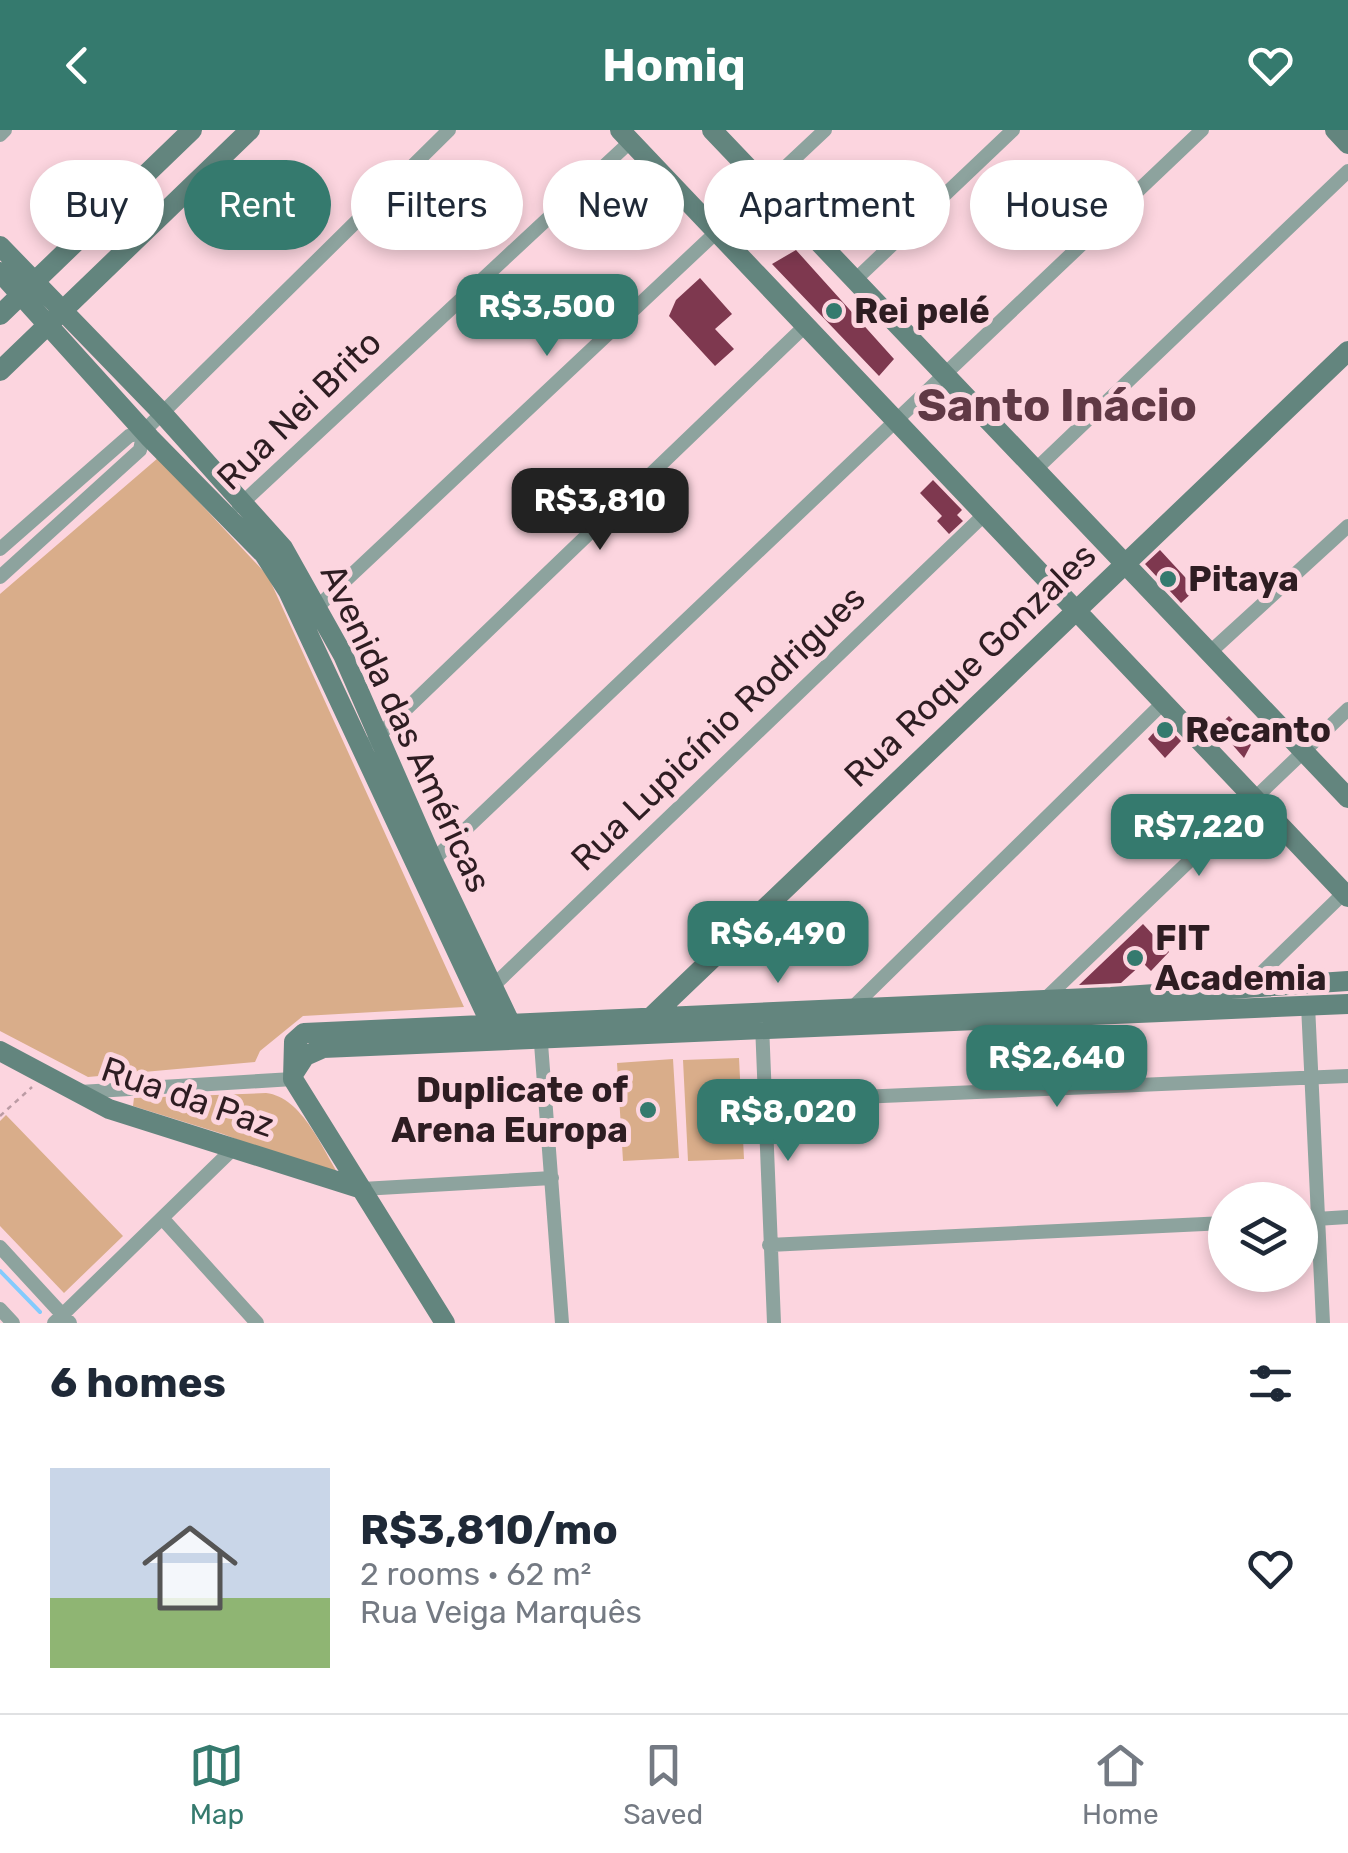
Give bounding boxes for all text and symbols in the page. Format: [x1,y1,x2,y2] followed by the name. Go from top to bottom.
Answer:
[50,38,105,93] icon: back
[1243,38,1298,93] icon: heart
[602,39,746,92] text: Homiq
[30,160,164,250] chip: Buy
[184,160,331,250] chip: Rent
[351,160,523,250] chip: Filters
[543,160,684,250] chip: New
[704,160,950,250] chip: Apartment
[970,160,1144,250] chip: House
[455,274,639,359] pin: R$3,500
[478,287,616,325] text: R$3,500
[854,290,990,332] place label: Rei pelé
[823,300,845,322] marker: Rei pelé
[208,321,390,499] street label: Rua Nei Brito
[917,379,1197,432] district label: Santo Inácio
[508,468,692,553] pin: R$3,810
[534,481,666,519] text: R$3,810
[836,534,1104,796] street label: Rua Roque Gonzales
[311,557,501,899] street label: Avenida das Américas
[1188,558,1299,600] place label: Pitaya
[1157,568,1179,590] marker: Pitaya
[562,577,874,879] street label: Rua Lupicínio Rodrigues
[1185,709,1331,751] place label: Recanto
[1154,719,1176,741] marker: Recanto
[1107,794,1291,879] pin: R$7,220
[1133,807,1265,845] text: R$7,220
[686,901,870,986] pin: R$6,490
[710,914,847,952] text: R$6,490
[1155,917,1327,999] place label: FIT Academia
[1124,947,1146,969] marker: FIT Academia
[965,1025,1149,1110] pin: R$2,640
[988,1038,1126,1076] text: R$2,640
[96,1048,280,1146] street label: Rua da Paz
[391,1069,628,1151] place label: Duplicate of Arena Europa
[696,1079,880,1164] pin: R$8,020
[719,1092,857,1130] text: R$8,020
[637,1099,659,1121] marker: Duplicate of Arena Europa
[1208,1182,1318,1292] map controls
[1208,1182,1318,1292] button: layers
[1243,1356,1298,1411] icon: filters
[50,1358,226,1408] text: 6 homes
[360,1505,618,1555] text: R$3,810/mo
[130,1508,250,1628] icon: home
[1243,1541,1298,1596] icon: heart
[360,1555,592,1593] text: 2 rooms · 62 m²
[360,1593,642,1631] text: Rua Veiga Marquês
[189,1738,244,1831] tab: Map
[623,1738,703,1831] tab: Saved
[1082,1738,1159,1831] tab: Home

